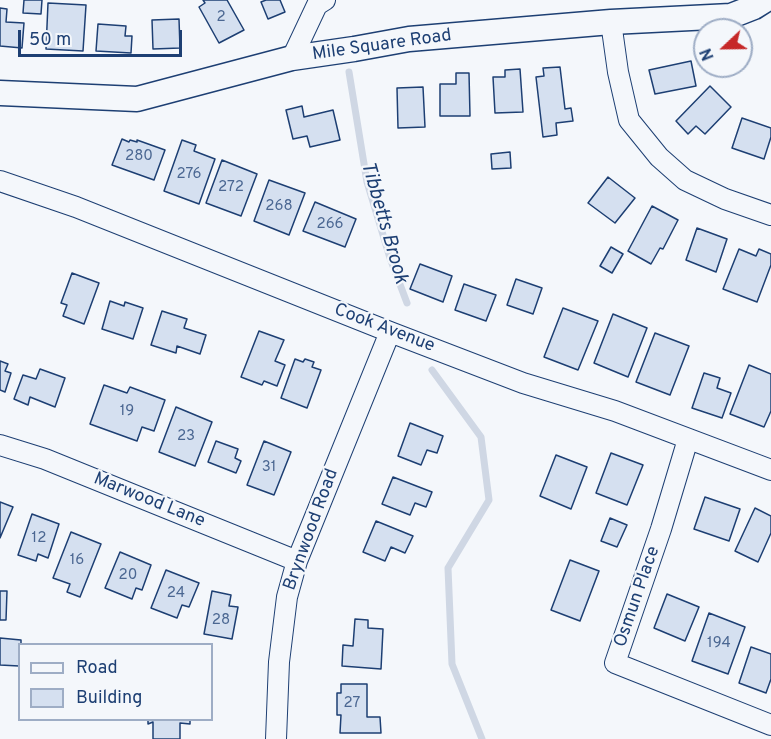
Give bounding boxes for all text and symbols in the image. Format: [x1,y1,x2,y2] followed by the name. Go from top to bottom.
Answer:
[216,9,226,27] house number: 2
[21,18,184,56] scale bar
[693,18,753,78] north arrow
[311,26,453,66] street label: Mile Square Road
[29,29,71,52] text: 50 m
[697,45,720,63] text: N
[125,148,153,166] house number: 280
[354,159,412,287] water label: Tibbetts Brook
[176,166,202,184] house number: 276
[218,179,244,197] house number: 272
[265,198,293,216] house number: 268
[316,216,344,234] house number: 266
[331,300,437,358] street label: Cook Avenue
[120,403,134,421] house number: 19
[177,428,195,446] house number: 23
[262,459,276,477] house number: 31
[280,466,344,594] street label: Brynwood Road
[90,469,208,533] street label: Marwood Lane
[32,530,46,548] house number: 12
[611,544,665,650] street label: Osmun Place
[70,552,84,570] house number: 16
[119,567,137,585] house number: 20
[167,585,185,603] house number: 24
[212,612,230,630] house number: 28
[707,635,731,653] house number: 194
[18,643,213,721] legend
[76,657,118,680] text: Road
[76,687,142,710] text: Building
[344,695,360,713] house number: 27

